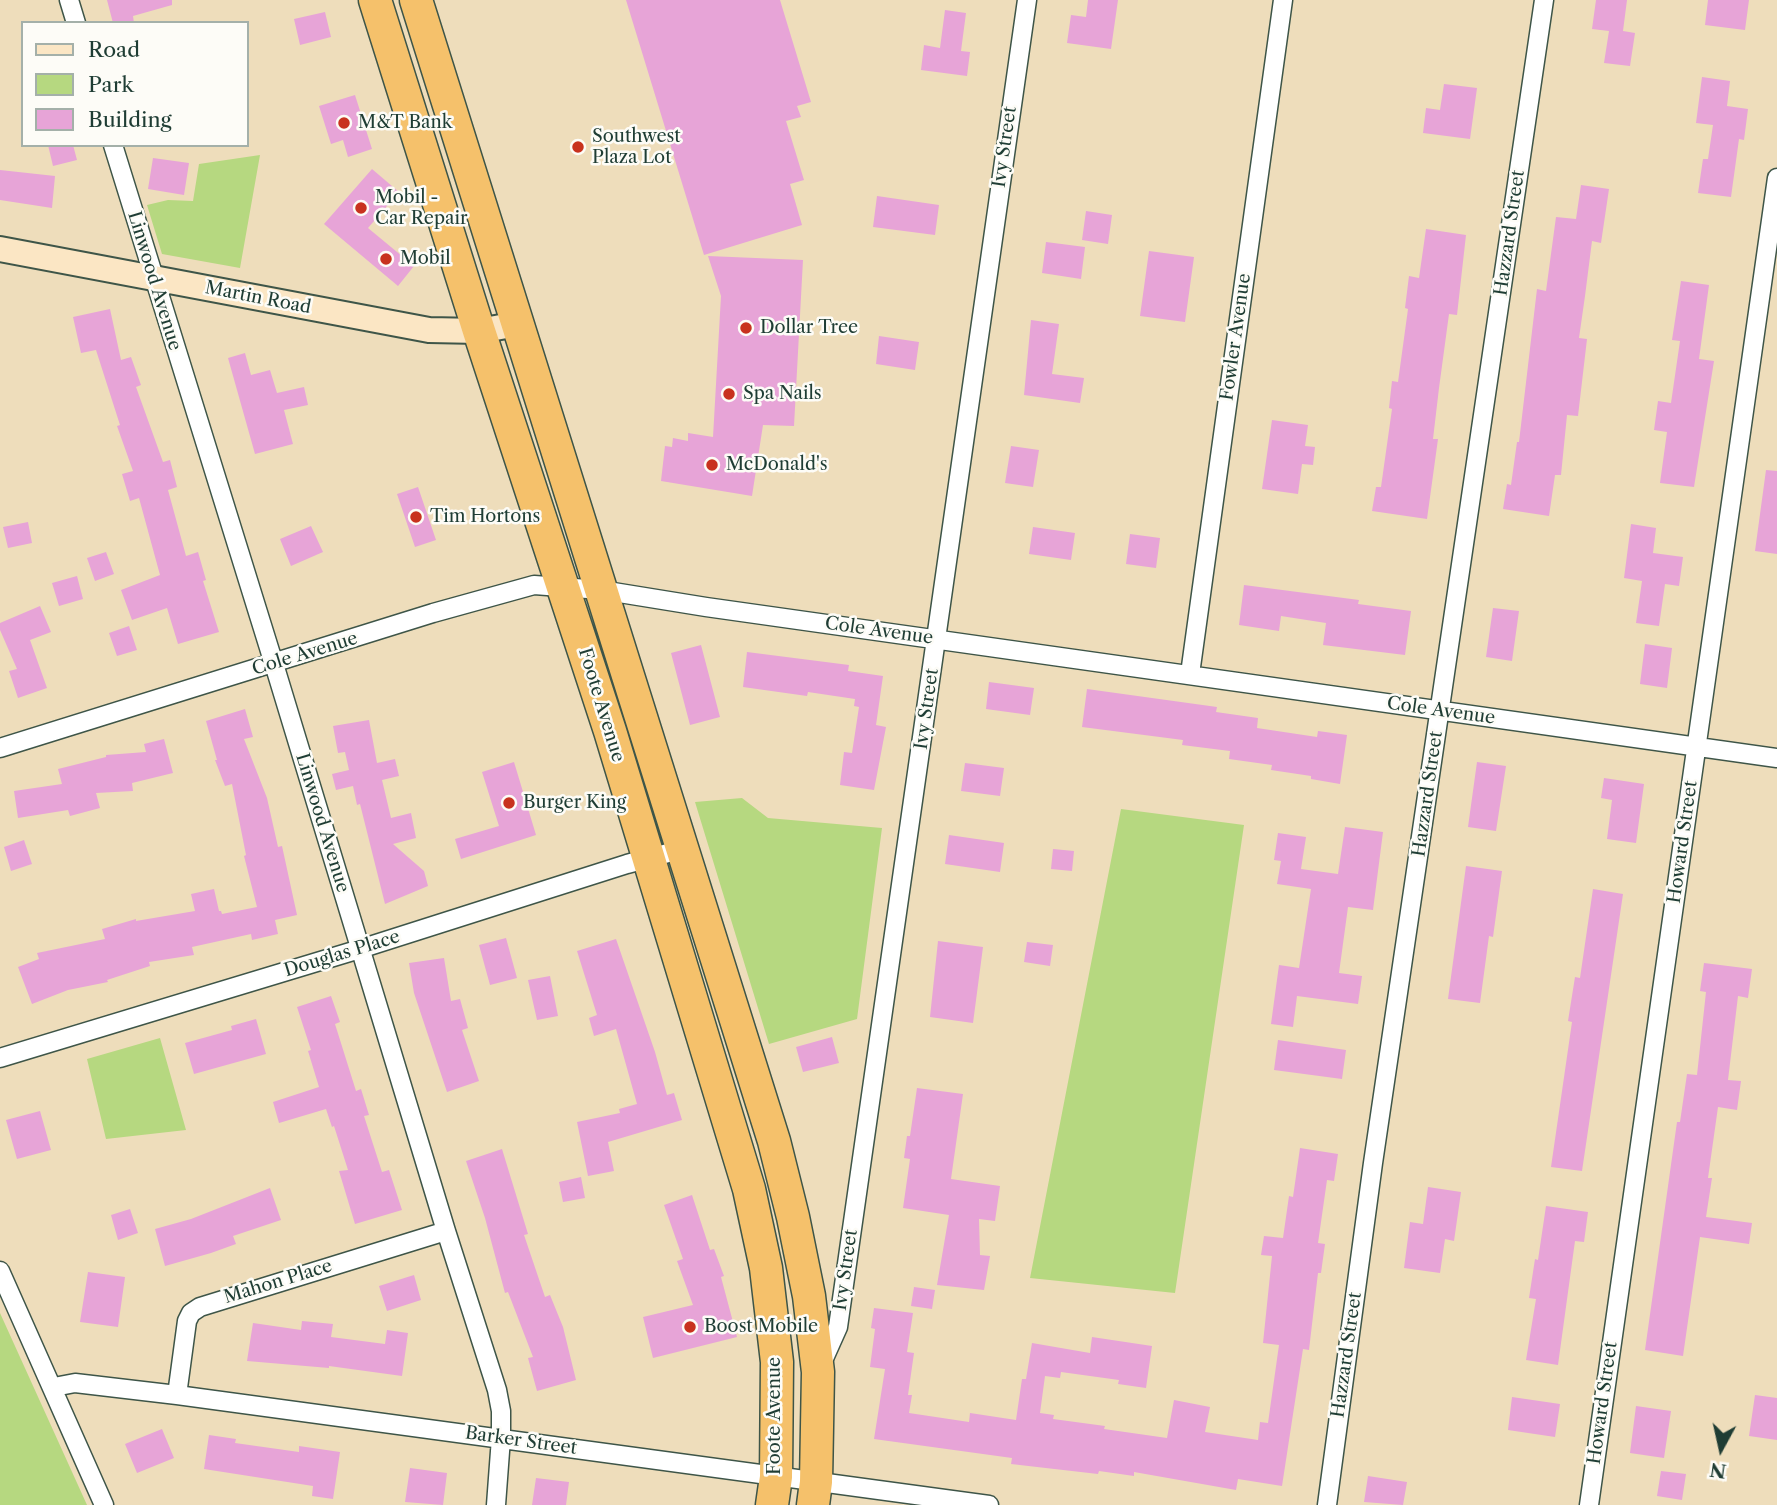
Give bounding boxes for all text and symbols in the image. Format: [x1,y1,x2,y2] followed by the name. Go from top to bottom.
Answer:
[21,21,248,147] legend
[88,37,140,62] text: Road
[88,72,134,97] text: Park
[989,105,1021,189] street label: Ivy Street
[88,107,172,132] text: Building
[358,112,452,134] place label: M&T Bank
[336,115,352,131] marker: M&T Bank
[592,126,681,168] place label: Southwest Plaza Lot
[570,139,586,155] marker: Southwest Plaza Lot
[1490,169,1530,297] street label: Hazzard Street
[375,187,468,230] place label: Mobil - Car Repair
[353,200,369,216] marker: Mobil - Car Repair
[123,209,185,353] street label: Linwood Avenue
[400,248,450,270] place label: Mobil
[378,251,394,267] marker: Mobil
[1216,272,1256,402] street label: Fowler Avenue
[203,277,313,319] street label: Martin Road
[760,317,858,339] place label: Dollar Tree
[738,320,754,336] marker: Dollar Tree
[743,383,822,405] place label: Spa Nails
[721,386,737,402] marker: Spa Nails
[726,454,827,476] place label: McDonald's
[704,457,720,473] marker: McDonald's
[430,506,540,528] place label: Tim Hortons
[408,509,424,525] marker: Tim Hortons
[823,613,935,649] street label: Cole Avenue
[250,628,360,680] street label: Cole Avenue
[573,645,629,765] street label: Foote Avenue
[911,667,943,751] street label: Ivy Street
[1385,693,1497,729] street label: Cole Avenue
[1408,730,1448,858] street label: Hazzard Street
[291,751,353,895] street label: Linwood Avenue
[1664,779,1702,905] street label: Howard Street
[523,792,626,814] place label: Burger King
[501,795,517,811] marker: Burger King
[281,926,403,982] street label: Douglas Place
[830,1228,862,1312] street label: Ivy Street
[221,1255,335,1309] street label: Mahon Place
[1327,1291,1367,1419] street label: Hazzard Street
[704,1316,818,1338] place label: Boost Mobile
[682,1319,698,1335] marker: Boost Mobile
[1584,1340,1622,1466] street label: Howard Street
[764,1357,786,1475] street label: Foote Avenue
[1686,1414,1756,1484] north arrow
[464,1422,578,1460] street label: Barker Street
[1708,1458,1728,1483] text: N

